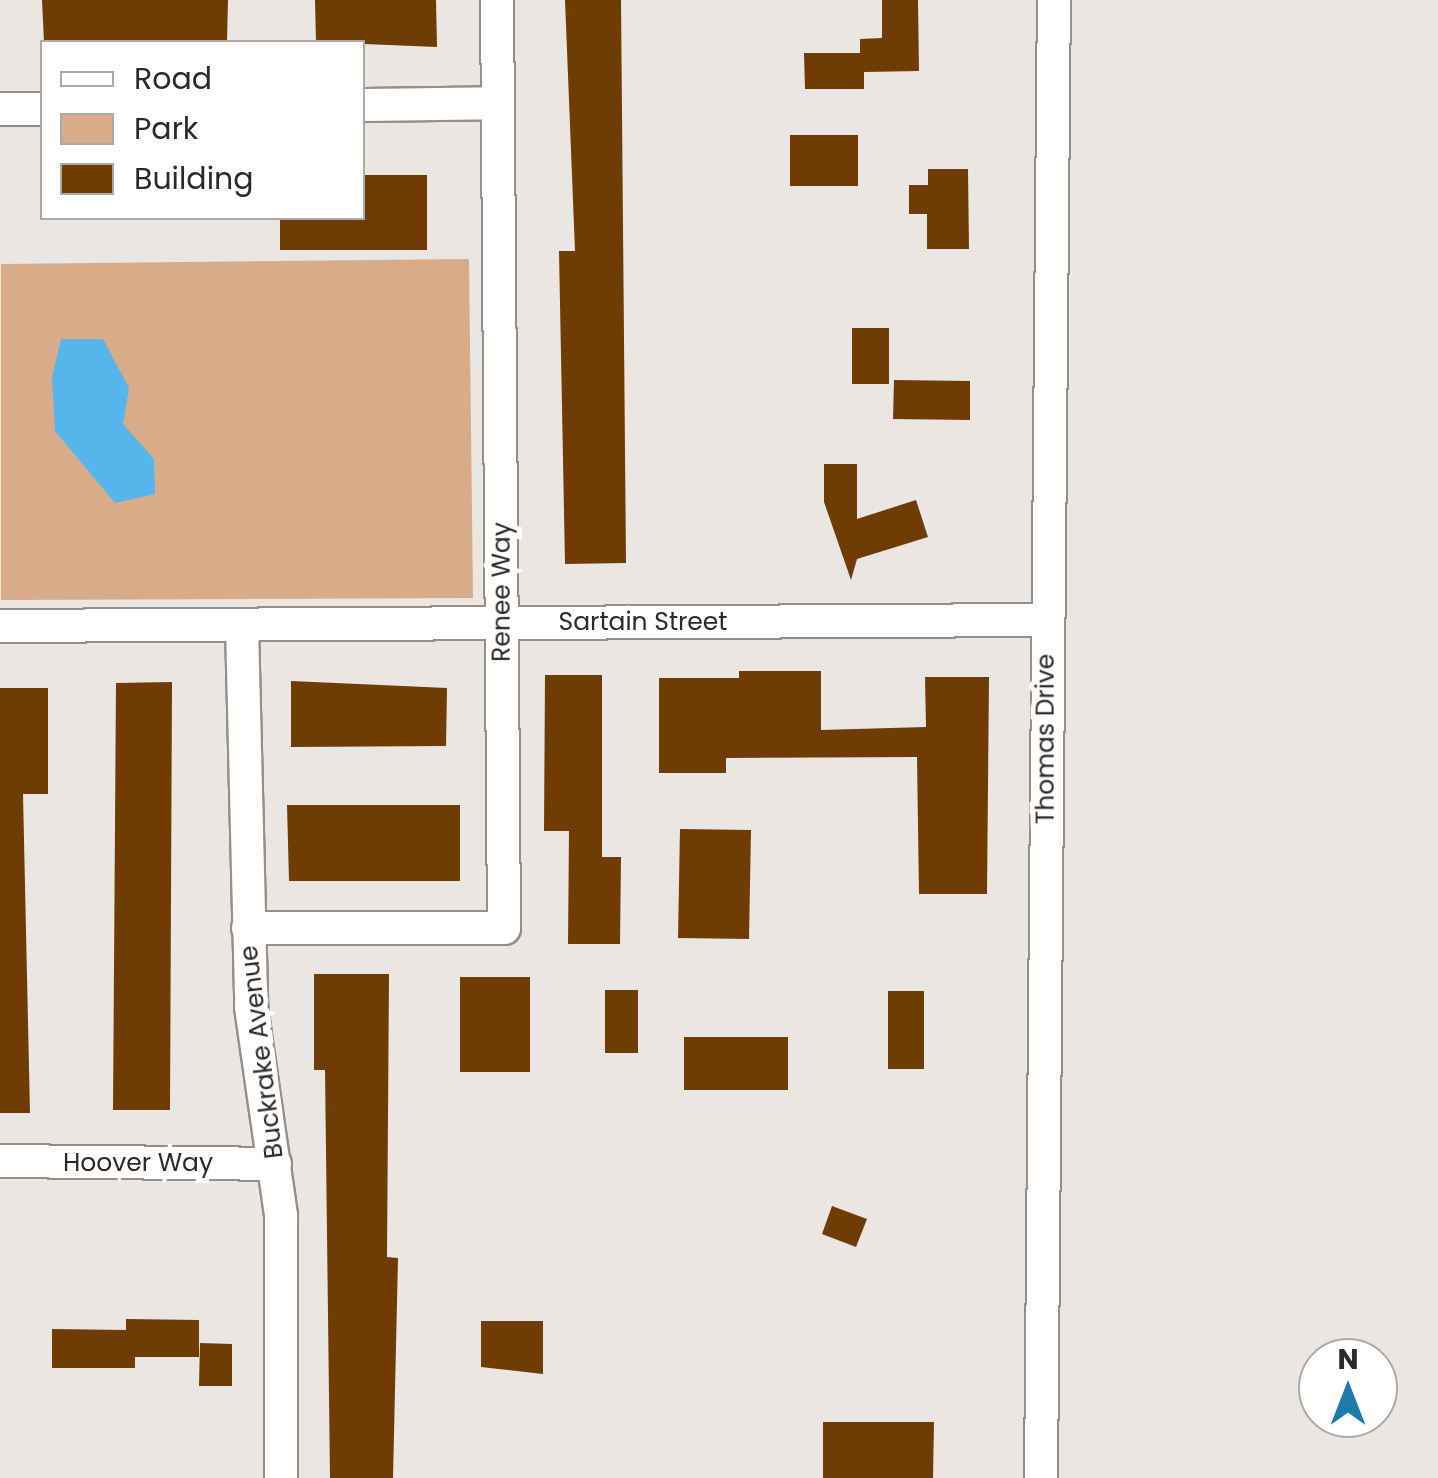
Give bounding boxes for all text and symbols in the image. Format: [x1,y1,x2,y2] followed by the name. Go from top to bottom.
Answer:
[40,40,365,220] legend
[134,57,212,100] text: Road
[134,107,198,150] text: Park
[134,157,254,200] text: Building
[487,522,517,662] street label: Renee Way
[559,607,727,637] street label: Sartain Street
[1031,654,1061,824] street label: Thomas Drive
[234,944,290,1160] street label: Buckrake Avenue
[63,1148,213,1178] street label: Hoover Way
[1298,1338,1398,1438] north arrow
[1337,1340,1359,1379] text: N

